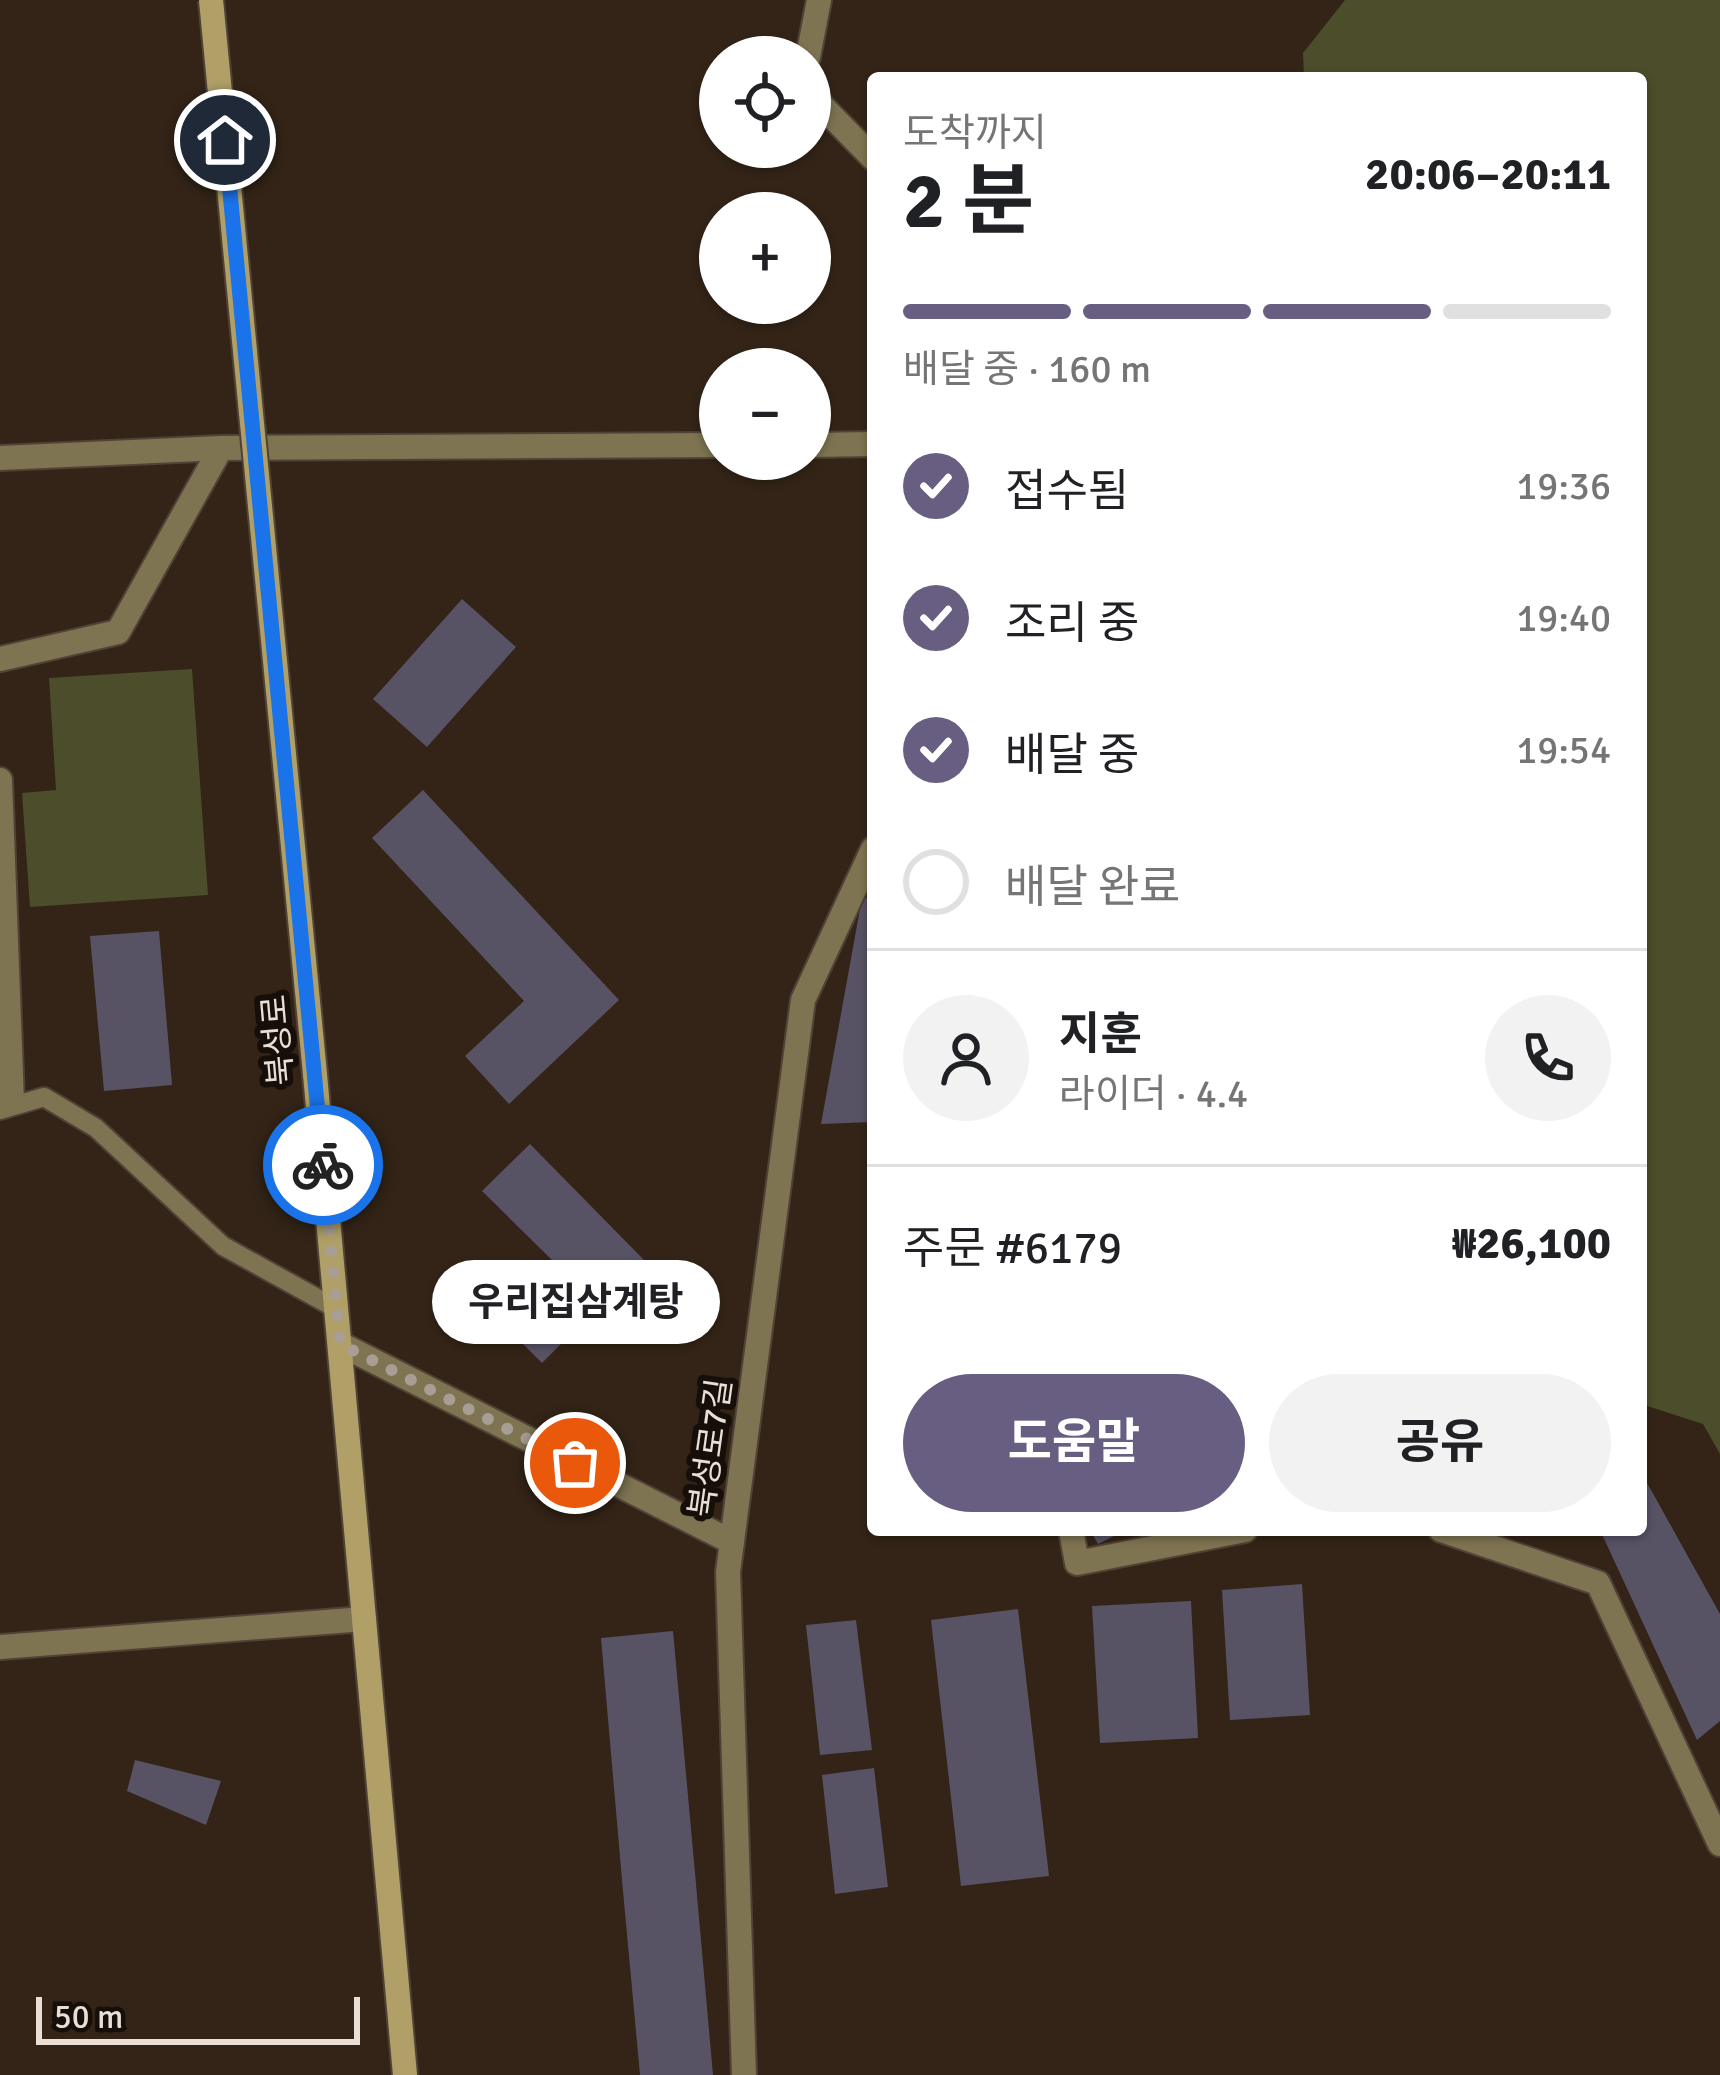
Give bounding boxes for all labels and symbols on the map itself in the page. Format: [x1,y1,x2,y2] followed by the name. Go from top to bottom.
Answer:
[174,89,276,191] pin
[254,993,302,1087] street label: 북성로
[263,1105,383,1225] courier
[431,1259,719,1343] callout: 우리집삼계탕
[681,1376,741,1520] street label: 북성로7길
[524,1412,626,1514] pin
[36,1991,360,2044] scale bar

